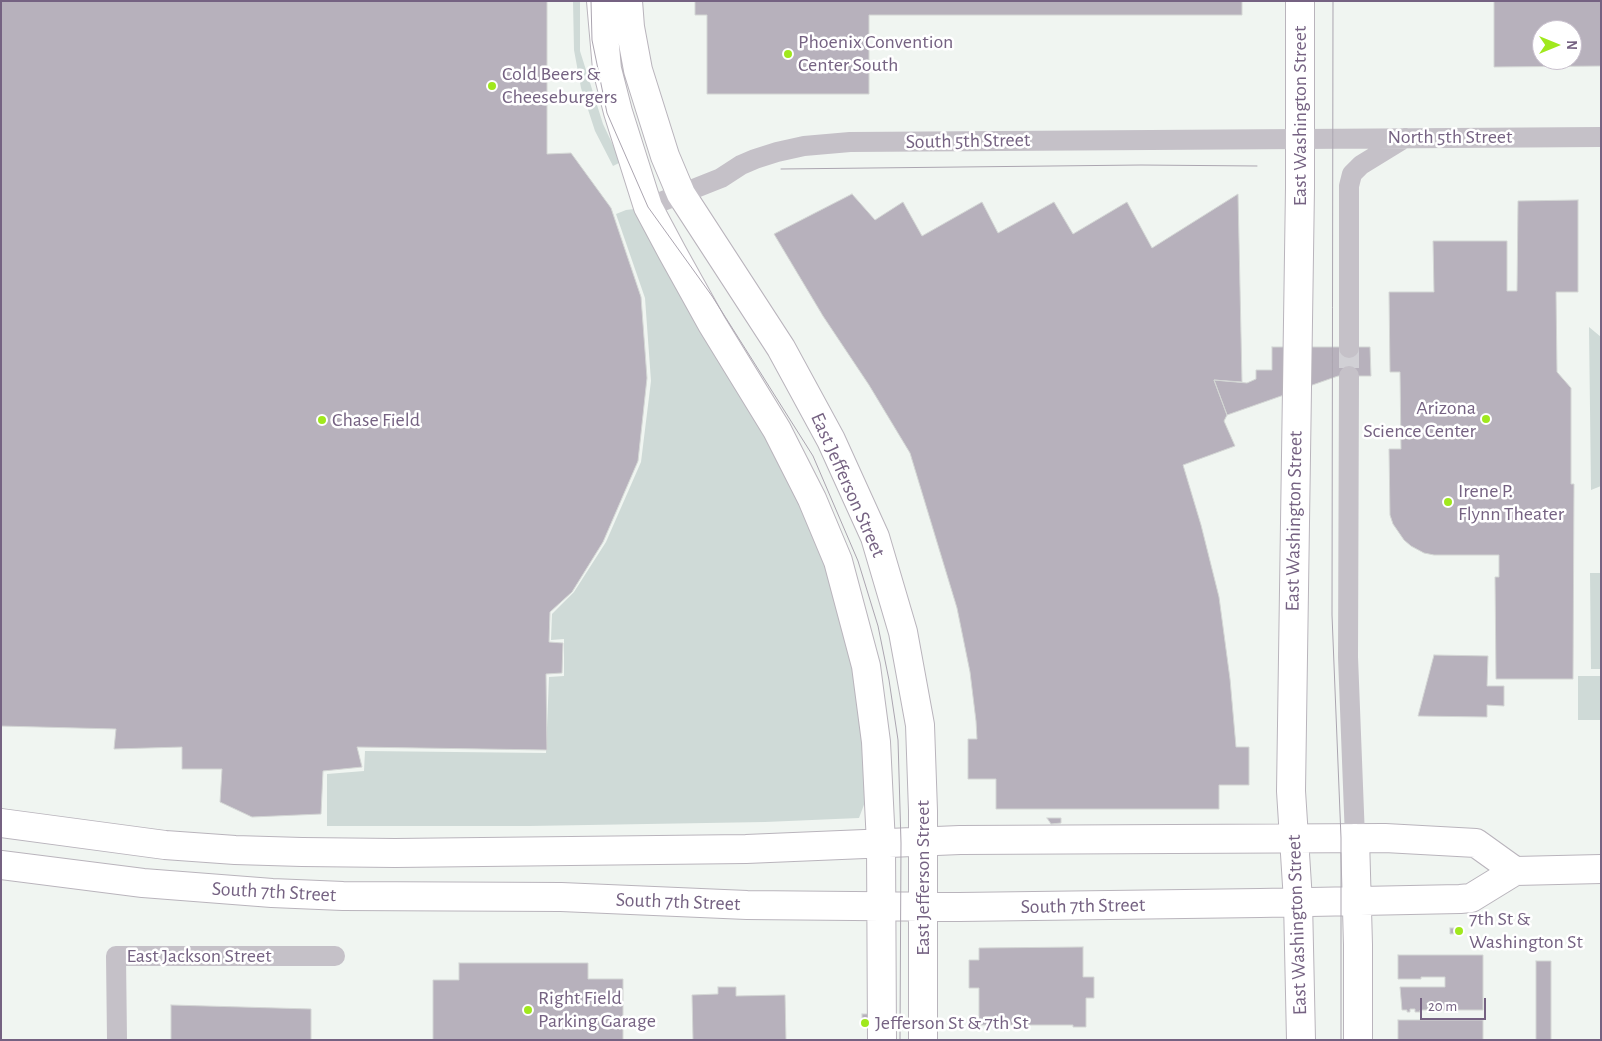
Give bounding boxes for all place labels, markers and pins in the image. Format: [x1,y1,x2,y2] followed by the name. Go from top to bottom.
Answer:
[798,30,953,77] place label: Phoenix Convention Center South
[782,48,794,60] marker: Phoenix Convention Center South
[502,62,617,109] place label: Cold Beers & Cheeseburgers
[486,80,498,92] marker: Cold Beers & Cheeseburgers
[1363,396,1476,443] place label: Arizona Science Center
[332,408,420,432] place label: Chase Field
[1480,413,1492,425] marker: Arizona Science Center
[316,414,328,426] marker: Chase Field
[1458,479,1564,526] place label: Irene P. Flynn Theater
[1442,496,1454,508] marker: Irene P. Flynn Theater
[1469,907,1583,954] place label: 7th St & Washington St
[1453,925,1465,937] marker: 7th St & Washington St
[538,986,656,1033] place label: Right Field Parking Garage
[522,1004,534,1016] marker: Right Field Parking Garage
[875,1011,1029,1035] place label: Jefferson St & 7th St
[859,1017,871,1029] marker: Jefferson St & 7th St

